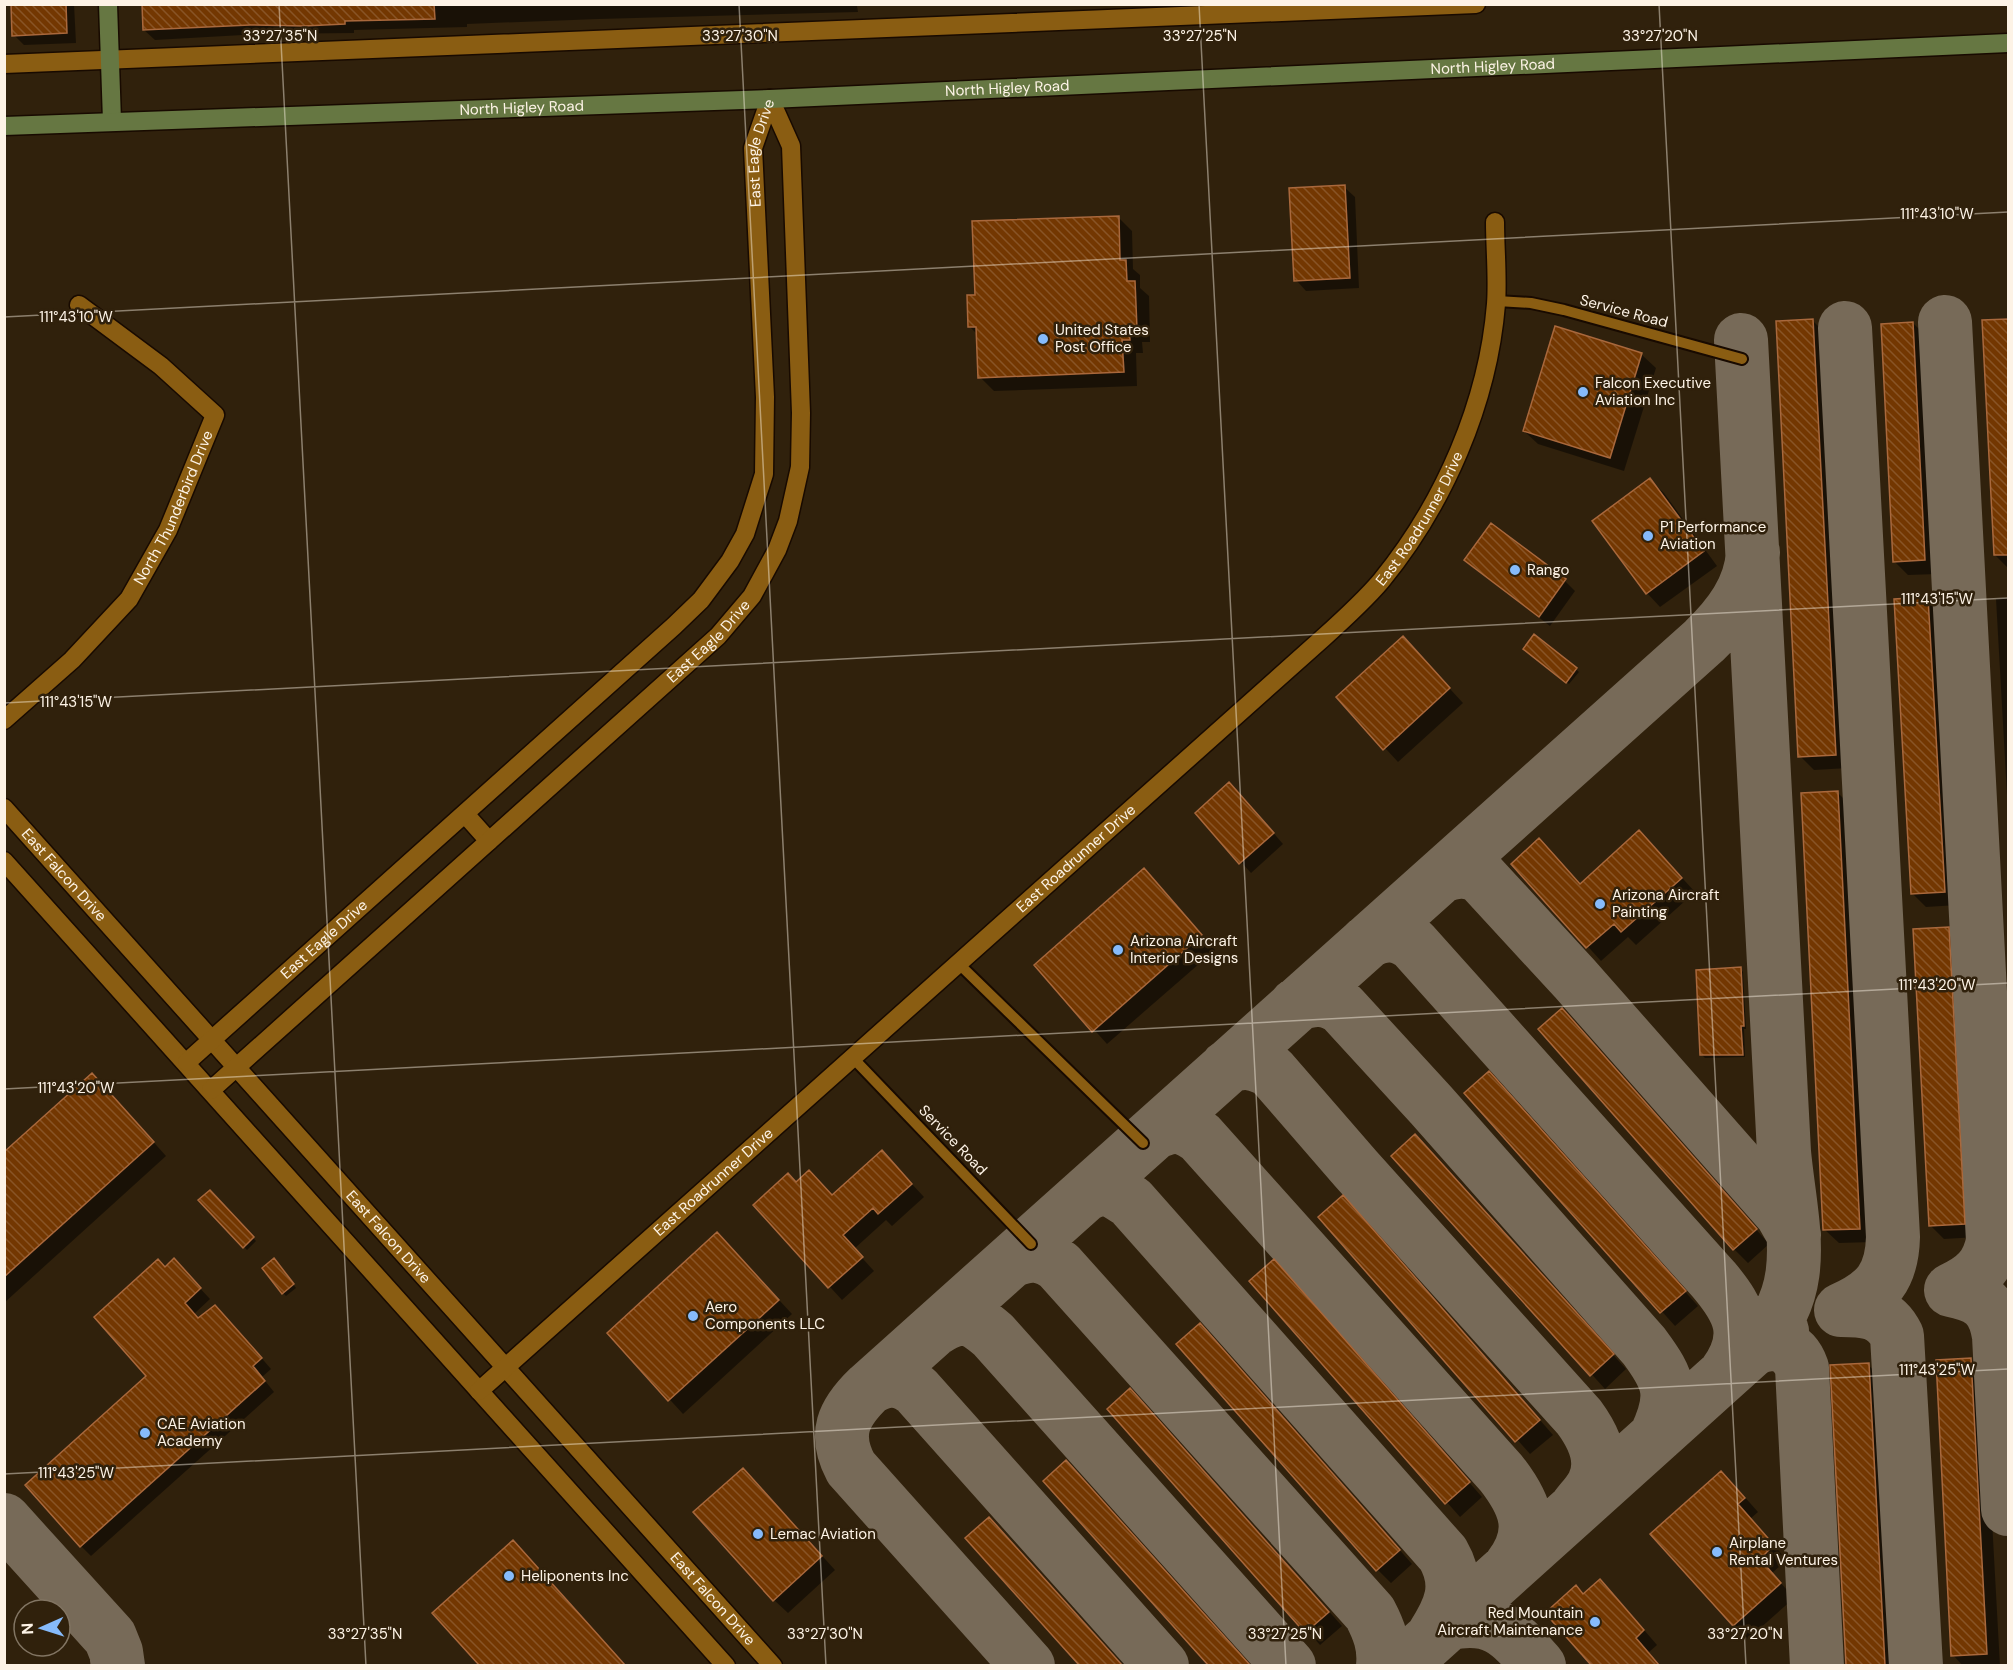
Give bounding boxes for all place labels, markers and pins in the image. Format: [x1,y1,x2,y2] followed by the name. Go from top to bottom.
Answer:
[1055,320,1149,357] place label: United States Post Office
[1036,332,1050,346] marker: United States Post Office
[1595,373,1711,410] place label: Falcon Executive Aviation Inc
[1576,385,1590,399] marker: Falcon Executive Aviation Inc
[1660,517,1766,554] place label: P1 Performance Aviation
[1641,529,1655,543] marker: P1 Performance Aviation
[1527,560,1570,580] place label: Rango
[1508,563,1522,577] marker: Rango
[1612,885,1720,922] place label: Arizona Aircraft Painting
[1593,897,1607,911] marker: Arizona Aircraft Painting
[1130,931,1238,968] place label: Arizona Aircraft Interior Designs
[1111,943,1125,957] marker: Arizona Aircraft Interior Designs
[705,1297,825,1334] place label: Aero Components LLC
[686,1309,700,1323] marker: Aero Components LLC
[157,1414,246,1451] place label: CAE Aviation Academy
[138,1426,152,1440] marker: CAE Aviation Academy
[770,1524,876,1544] place label: Lemac Aviation
[751,1527,765,1541] marker: Lemac Aviation
[1729,1533,1838,1570] place label: Airplane Rental Ventures
[1710,1545,1724,1559] marker: Airplane Rental Ventures
[521,1566,629,1586] place label: Heliponents Inc
[502,1569,516,1583] marker: Heliponents Inc
[1437,1603,1583,1640] place label: Red Mountain Aircraft Maintenance
[1588,1615,1602,1629] marker: Red Mountain Aircraft Maintenance

